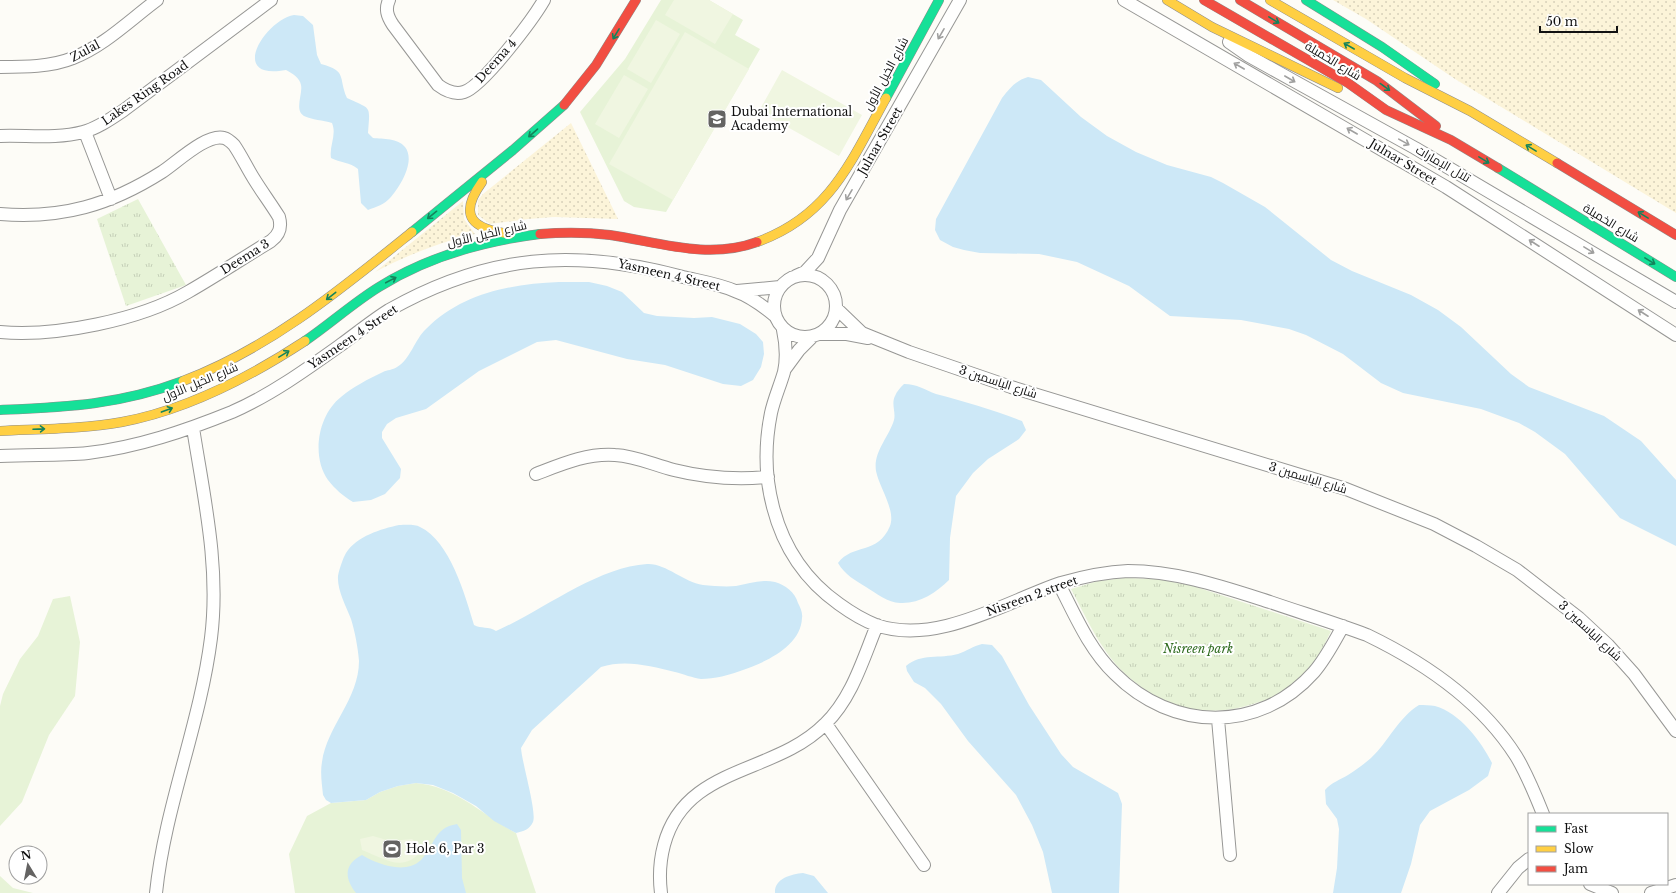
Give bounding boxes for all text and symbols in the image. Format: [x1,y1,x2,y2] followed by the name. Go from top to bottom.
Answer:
[1540,8,1617,34] scale bar
[1546,14,1578,29] text: 50 m
[1268,16,1280,24] one-way arrow
[612,28,620,40] one-way arrow
[936,28,944,40] one-way arrow
[860,34,912,114] street label: شارع الخيل الأول
[67,36,102,65] street label: Zulal
[472,36,519,86] street label: Deema 4
[1302,38,1364,84] street label: شارع الخميلة
[1343,42,1355,50] one-way arrow
[98,57,191,128] street label: Lakes Ring Road
[1233,62,1245,70] one-way arrow
[1284,76,1296,84] one-way arrow
[1380,83,1391,91] one-way arrow
[730,104,852,133] place label: Dubai International Academy
[853,104,905,179] street label: Julnar Street
[706,108,728,130] school or university icon: Dubai International Academy
[1346,127,1358,135] one-way arrow
[528,128,538,137] one-way arrow
[1365,134,1440,188] street label: Julnar Street
[1398,138,1410,146] one-way arrow
[1413,142,1474,186] street label: تلال الإمارات
[1525,143,1537,151] one-way arrow
[1478,157,1490,165] one-way arrow
[844,189,852,201] one-way arrow
[1580,200,1642,246] street label: شارع الخميلة
[1637,210,1649,218] one-way arrow
[427,211,438,220] one-way arrow
[446,217,528,251] street label: شارع الخيل الأول
[218,236,272,277] street label: Deema 3
[1529,239,1540,247] one-way arrow
[1583,246,1594,254] one-way arrow
[615,255,722,294] street label: Yasmeen 4 Street
[1644,257,1655,265] one-way arrow
[385,276,397,283] one-way arrow
[325,292,336,301] one-way arrow
[304,301,401,373] street label: Yasmeen 4 Street
[1637,309,1649,317] one-way arrow
[278,349,290,357] one-way arrow
[159,359,241,405] street label: شارع الخيل الأول
[957,362,1039,402] street label: شارع الياسمين 3
[160,405,172,413] one-way arrow
[32,425,45,432] one-way arrow
[1267,458,1349,498] street label: شارع الياسمين 3
[984,572,1080,619] street label: Nisreen 2 street
[1555,598,1625,665] street label: شارع الياسمين 3
[1162,641,1233,656] park label: Nisreen park
[1528,813,1668,885] legend
[1564,821,1589,836] text: Fast
[381,838,403,860] sports icon: Hole 6, Par 3
[406,841,484,856] place label: Hole 6, Par 3
[1564,841,1594,856] text: Slow
[8,845,48,885] north arrow
[20,847,33,863] text: N
[1562,861,1588,876] text: Jam

